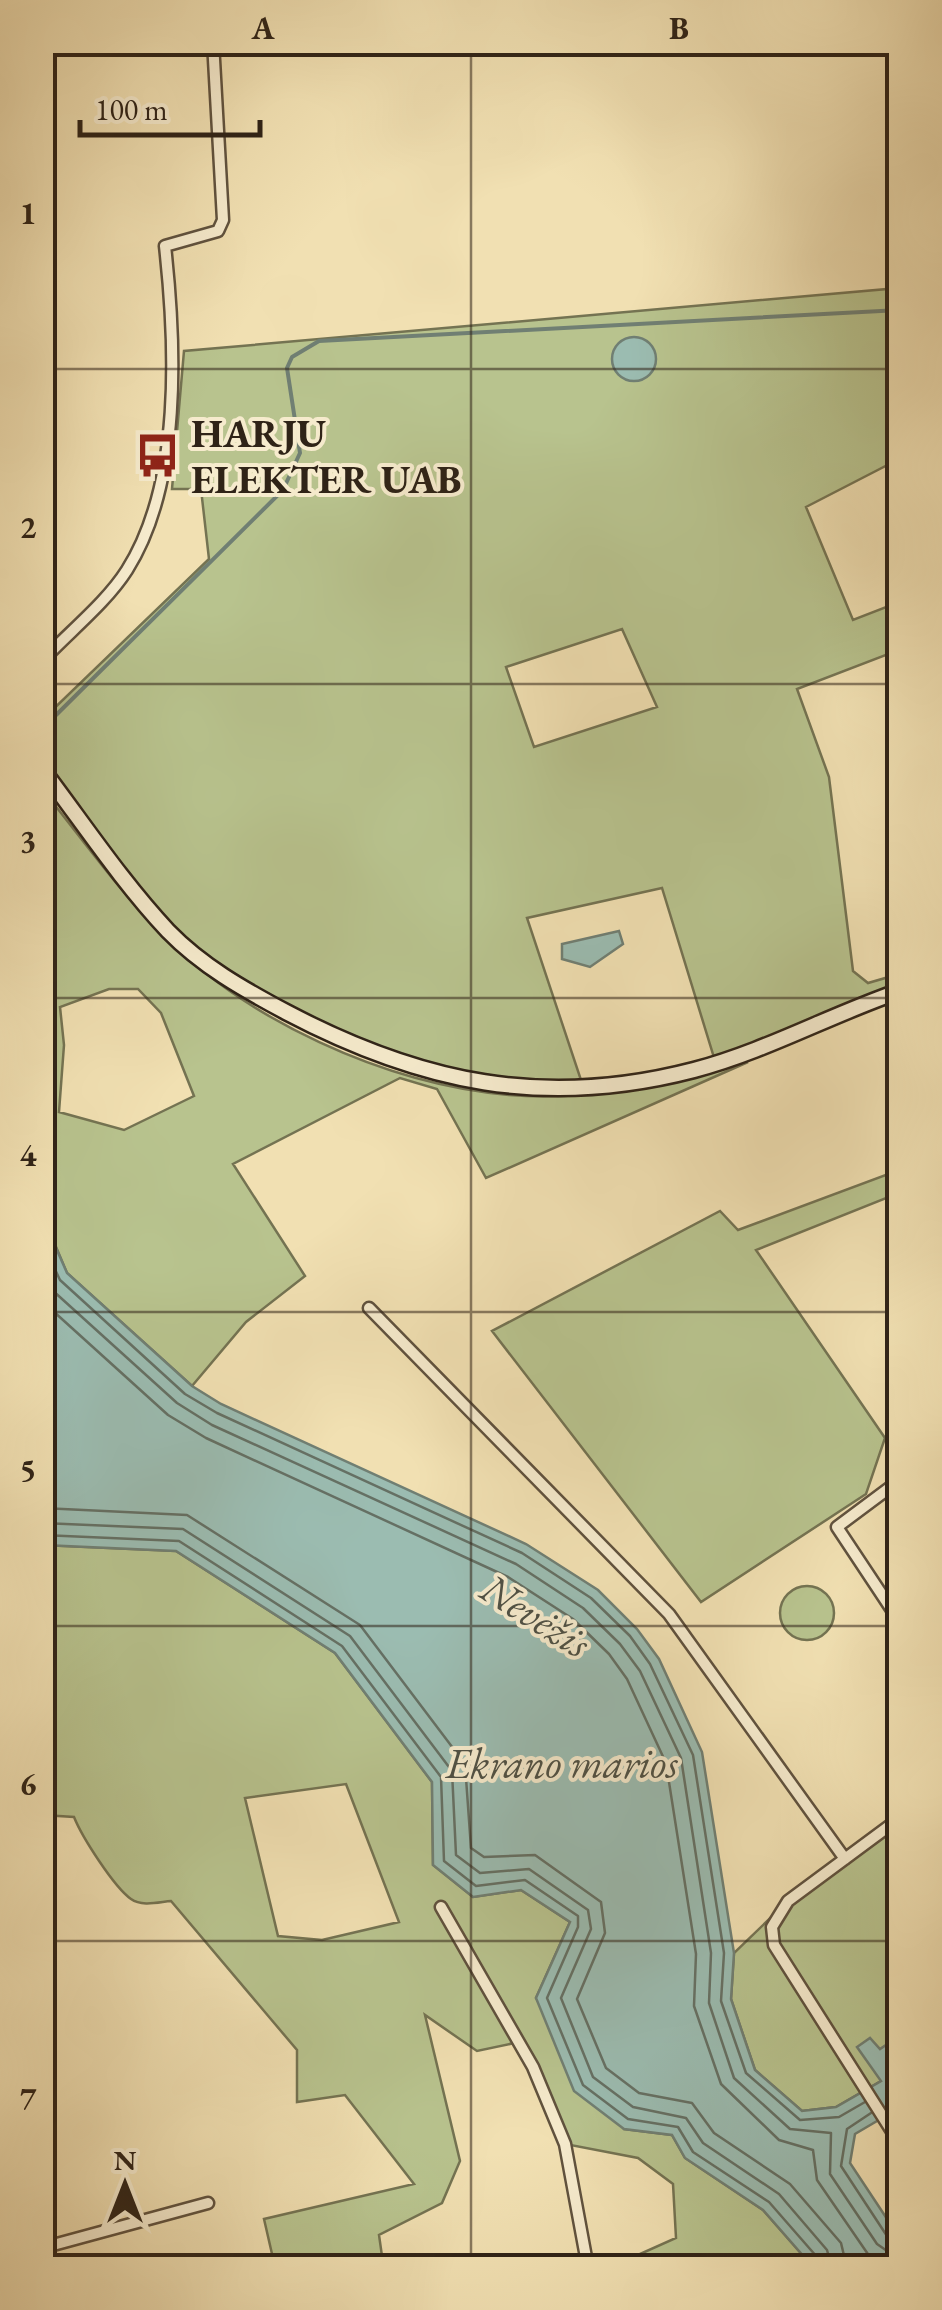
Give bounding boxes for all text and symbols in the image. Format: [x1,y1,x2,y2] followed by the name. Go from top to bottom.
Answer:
[250,7,275,49] text: A
[669,7,689,49] text: B
[80,75,260,137] scale bar
[95,90,168,129] text: 100 m
[20,192,36,234] text: 1
[191,407,462,505] place label: HARJU ELEKTER UAB
[134,432,182,480] bus stop icon: HARJU ELEKTER UAB
[20,506,37,548] text: 2
[20,820,36,862] text: 3
[20,1134,38,1176] text: 4
[20,1449,36,1491] text: 5
[470,1560,601,1671] water label: Nevėžis
[444,1736,678,1791] water label: Ekrano marios
[20,1763,37,1805] text: 6
[20,2077,37,2119] text: 7
[75,2135,175,2235] north arrow
[114,2142,137,2178] text: N

